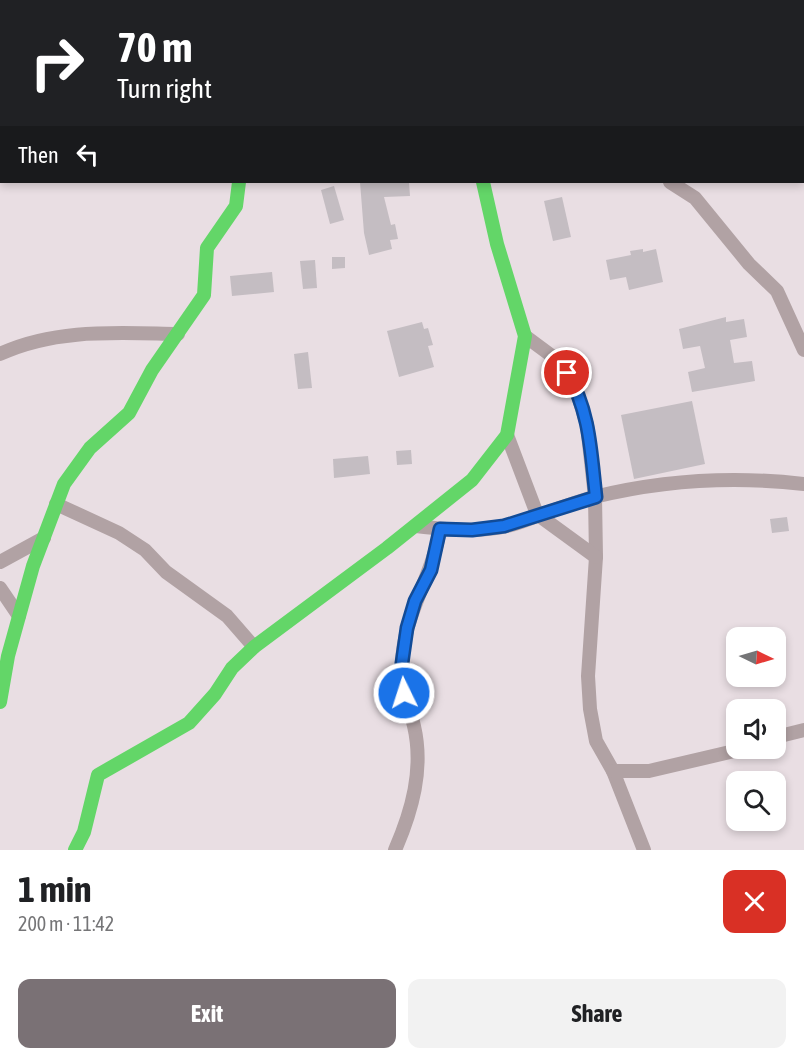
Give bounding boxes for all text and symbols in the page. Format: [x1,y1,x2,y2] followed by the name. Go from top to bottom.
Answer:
[117,23,192,71] text: 70 m
[18,24,96,102] icon: right
[117,73,212,104] text: Turn right
[71,138,104,171] icon: left
[18,142,59,168] text: Then
[541,347,592,398] pin
[550,356,583,389] icon: arrive
[726,627,786,687] north arrow
[726,627,786,831] map controls
[372,661,436,725] position arrow
[726,699,786,759] button: sound
[726,771,786,831] button: search
[18,868,92,910] text: 1 min
[723,870,786,933] button: close
[18,912,114,935] text: 200 m · 11:42
[18,979,396,1048] button: Exit
[408,979,786,1048] button: Share

